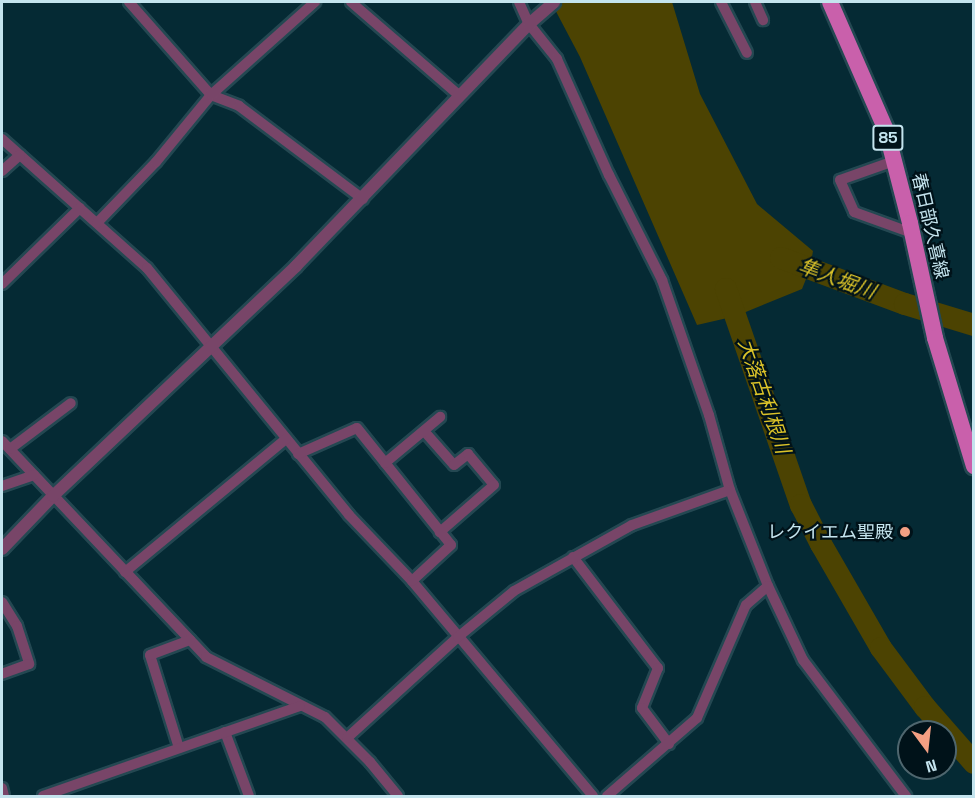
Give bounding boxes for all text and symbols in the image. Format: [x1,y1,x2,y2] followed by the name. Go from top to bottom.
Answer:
[872,125,904,151] road number: 85
[907,171,953,281] street label: 春日部久喜線
[795,254,879,304] water label: 隼人堀川
[733,335,795,457] water label: 大落古利根川
[767,521,893,543] place label: レクイエム聖殿
[898,525,912,539] marker: レクイエム聖殿
[897,720,957,780] north arrow
[923,754,939,777] text: N

